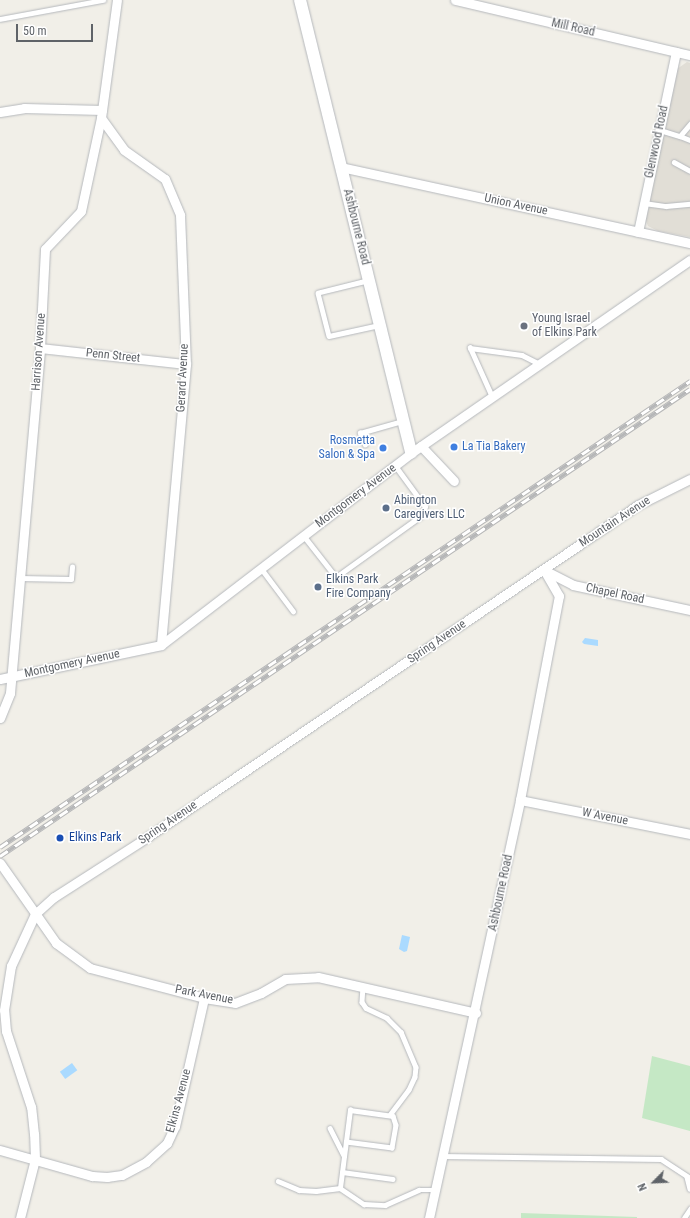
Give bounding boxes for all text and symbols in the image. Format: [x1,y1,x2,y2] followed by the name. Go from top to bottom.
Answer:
[18,16,95,42] scale bar
[550,16,596,40] street label: Mill Road
[23,24,47,38] text: 50 m
[642,104,672,180] street label: Glenwood Road
[340,187,372,267] street label: Ashbourne Road
[483,191,549,219] street label: Union Avenue
[532,312,597,340] place label: Young Israel of Elkins Park
[29,313,49,391] street label: Harrison Avenue
[519,321,529,331] marker: Young Israel of Elkins Park
[174,343,192,413] street label: Gerard Avenue
[85,346,141,366] street label: Penn Street
[319,434,375,462] place label: Rosmetta Salon & Spa
[462,440,526,454] place label: La Tia Bakery
[449,442,459,452] marker: La Tia Bakery
[378,443,388,453] marker: Rosmetta Salon & Spa
[313,461,399,531] street label: Montgomery Avenue
[394,494,465,522] place label: Abington Caregivers LLC
[577,494,653,550] street label: Mountain Avenue
[381,503,391,513] marker: Abington Caregivers LLC
[326,573,391,601] place label: Elkins Park Fire Company
[584,581,646,607] street label: Chapel Road
[313,582,323,592] marker: Elkins Park Fire Company
[405,617,469,667] street label: Spring Avenue
[23,647,121,681] street label: Montgomery Avenue
[136,798,200,848] street label: Spring Avenue
[581,806,629,828] street label: W Avenue
[69,831,121,845] place label: Elkins Park
[54,832,66,844] marker: Elkins Park
[486,853,516,933] street label: Ashbourne Road
[174,982,234,1008] street label: Park Avenue
[164,1068,194,1134] street label: Elkins Avenue
[634,1162,674,1202] north arrow
[635,1181,650,1193] text: N

